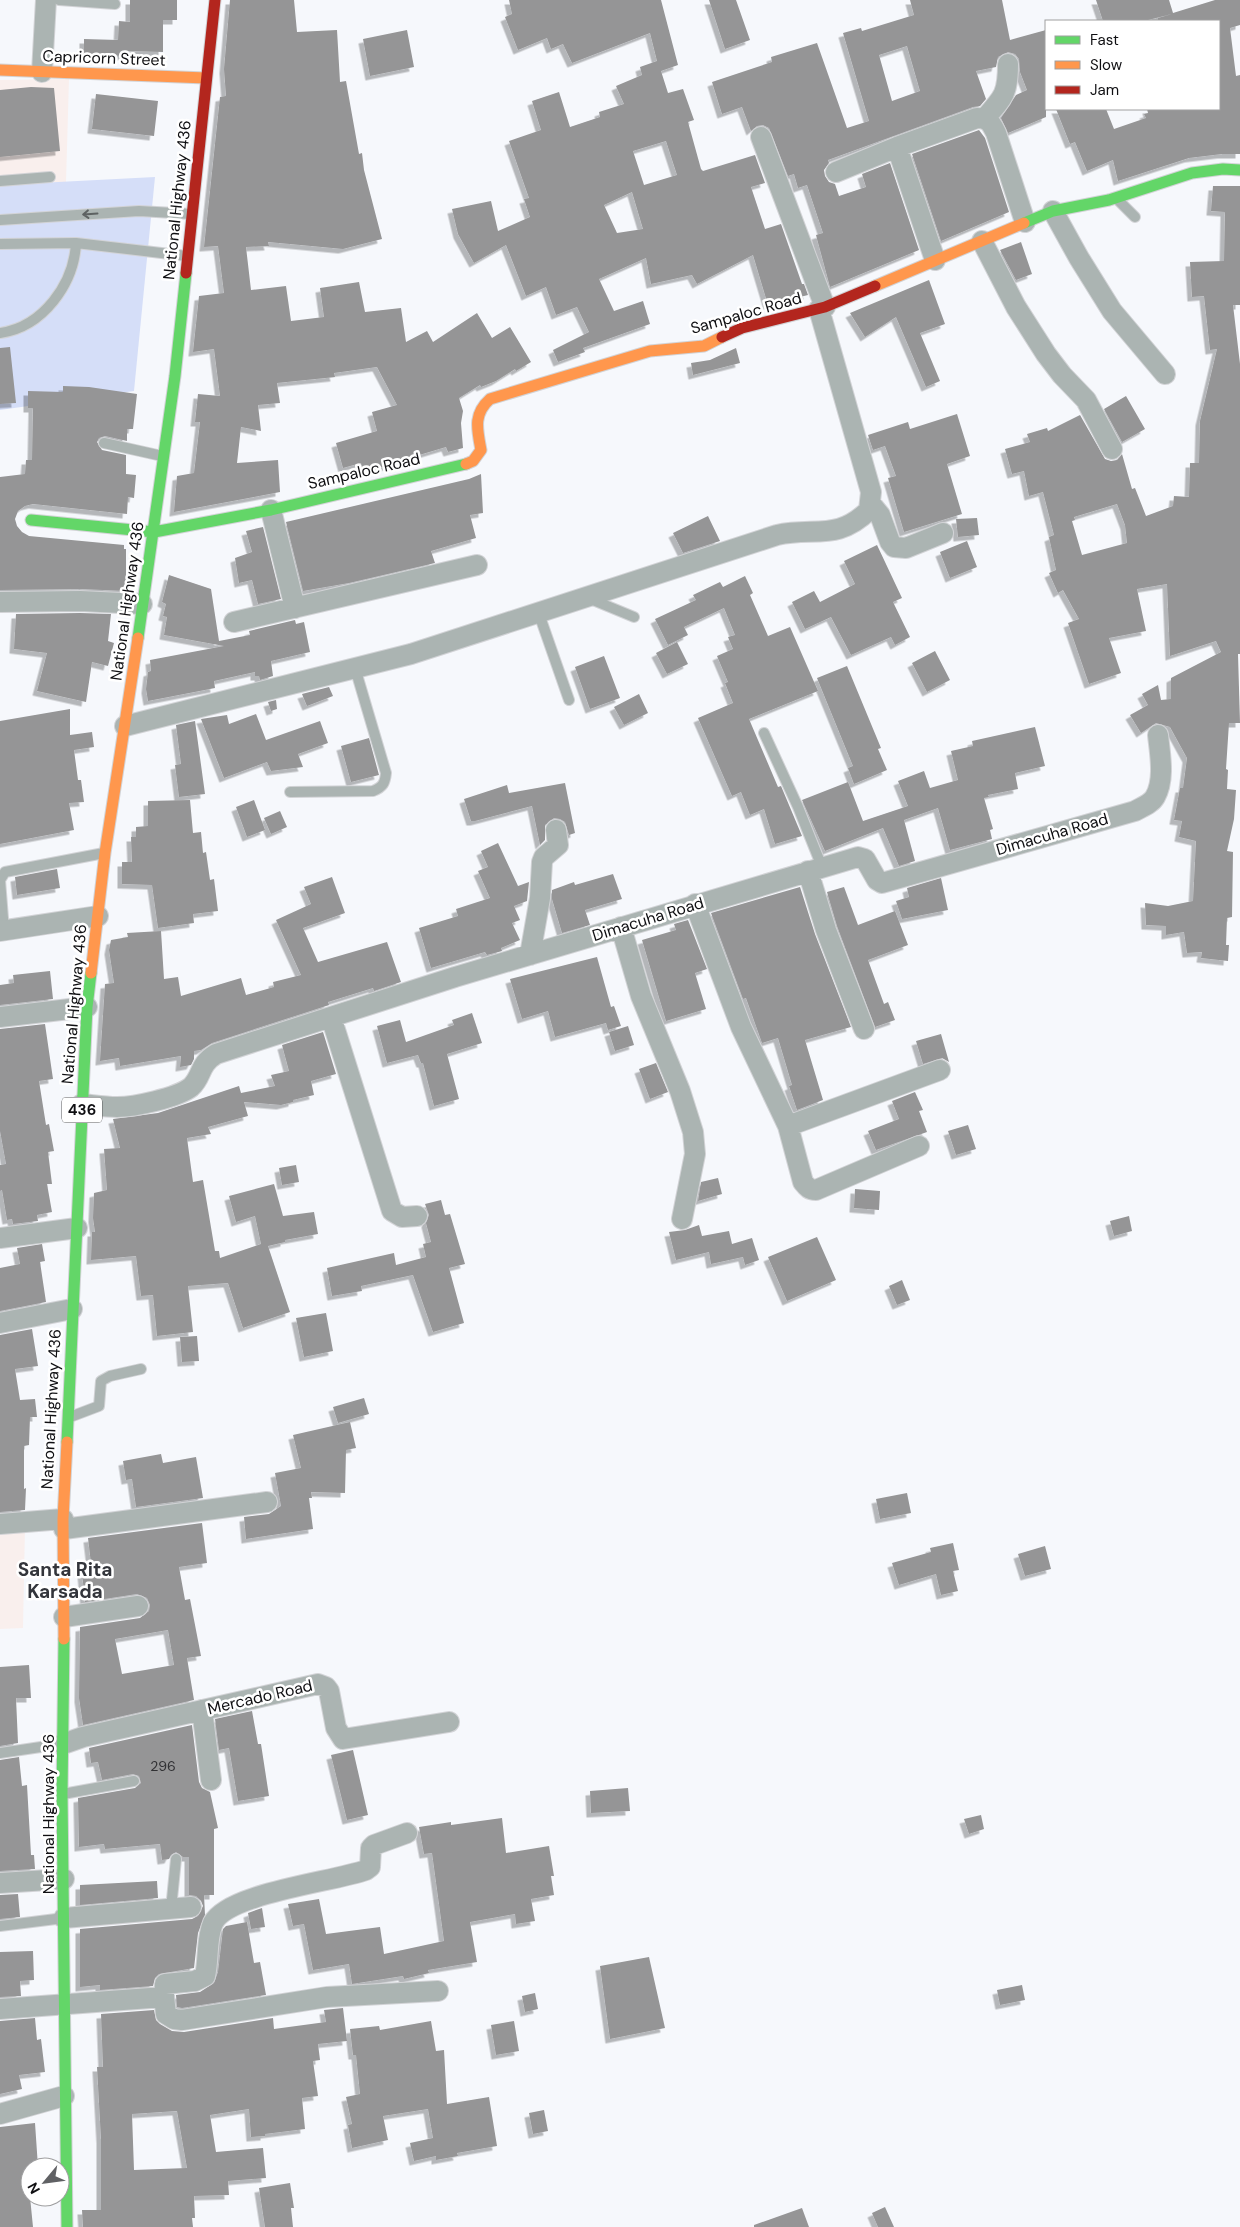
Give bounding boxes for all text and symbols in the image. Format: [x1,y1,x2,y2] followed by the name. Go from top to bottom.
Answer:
[1045,20,1220,110] legend
[1090,30,1119,50] text: Fast
[42,45,166,71] street label: Capricorn Street
[1090,55,1123,75] text: Slow
[1090,80,1119,100] text: Jam
[158,119,196,281] street label: National Highway 436
[82,210,98,219] one-way arrow
[688,287,804,339] street label: Sampaloc Road
[306,448,422,494] street label: Sampaloc Road
[105,520,149,682] street label: National Highway 436
[994,808,1110,860] street label: Dimacuha Road
[590,892,706,946] street label: Dimacuha Road
[57,923,91,1085] street label: National Highway 436
[62,1098,102,1122] road number: 436
[36,1328,66,1490] street label: National Highway 436
[18,1557,112,1604] district label: Santa Rita Karsada
[205,1675,315,1719] street label: Mercado Road
[38,1734,59,1894] street label: National Highway 436
[150,1757,176,1775] house number: 296
[20,2157,70,2207] north arrow
[23,2179,44,2197] text: N

